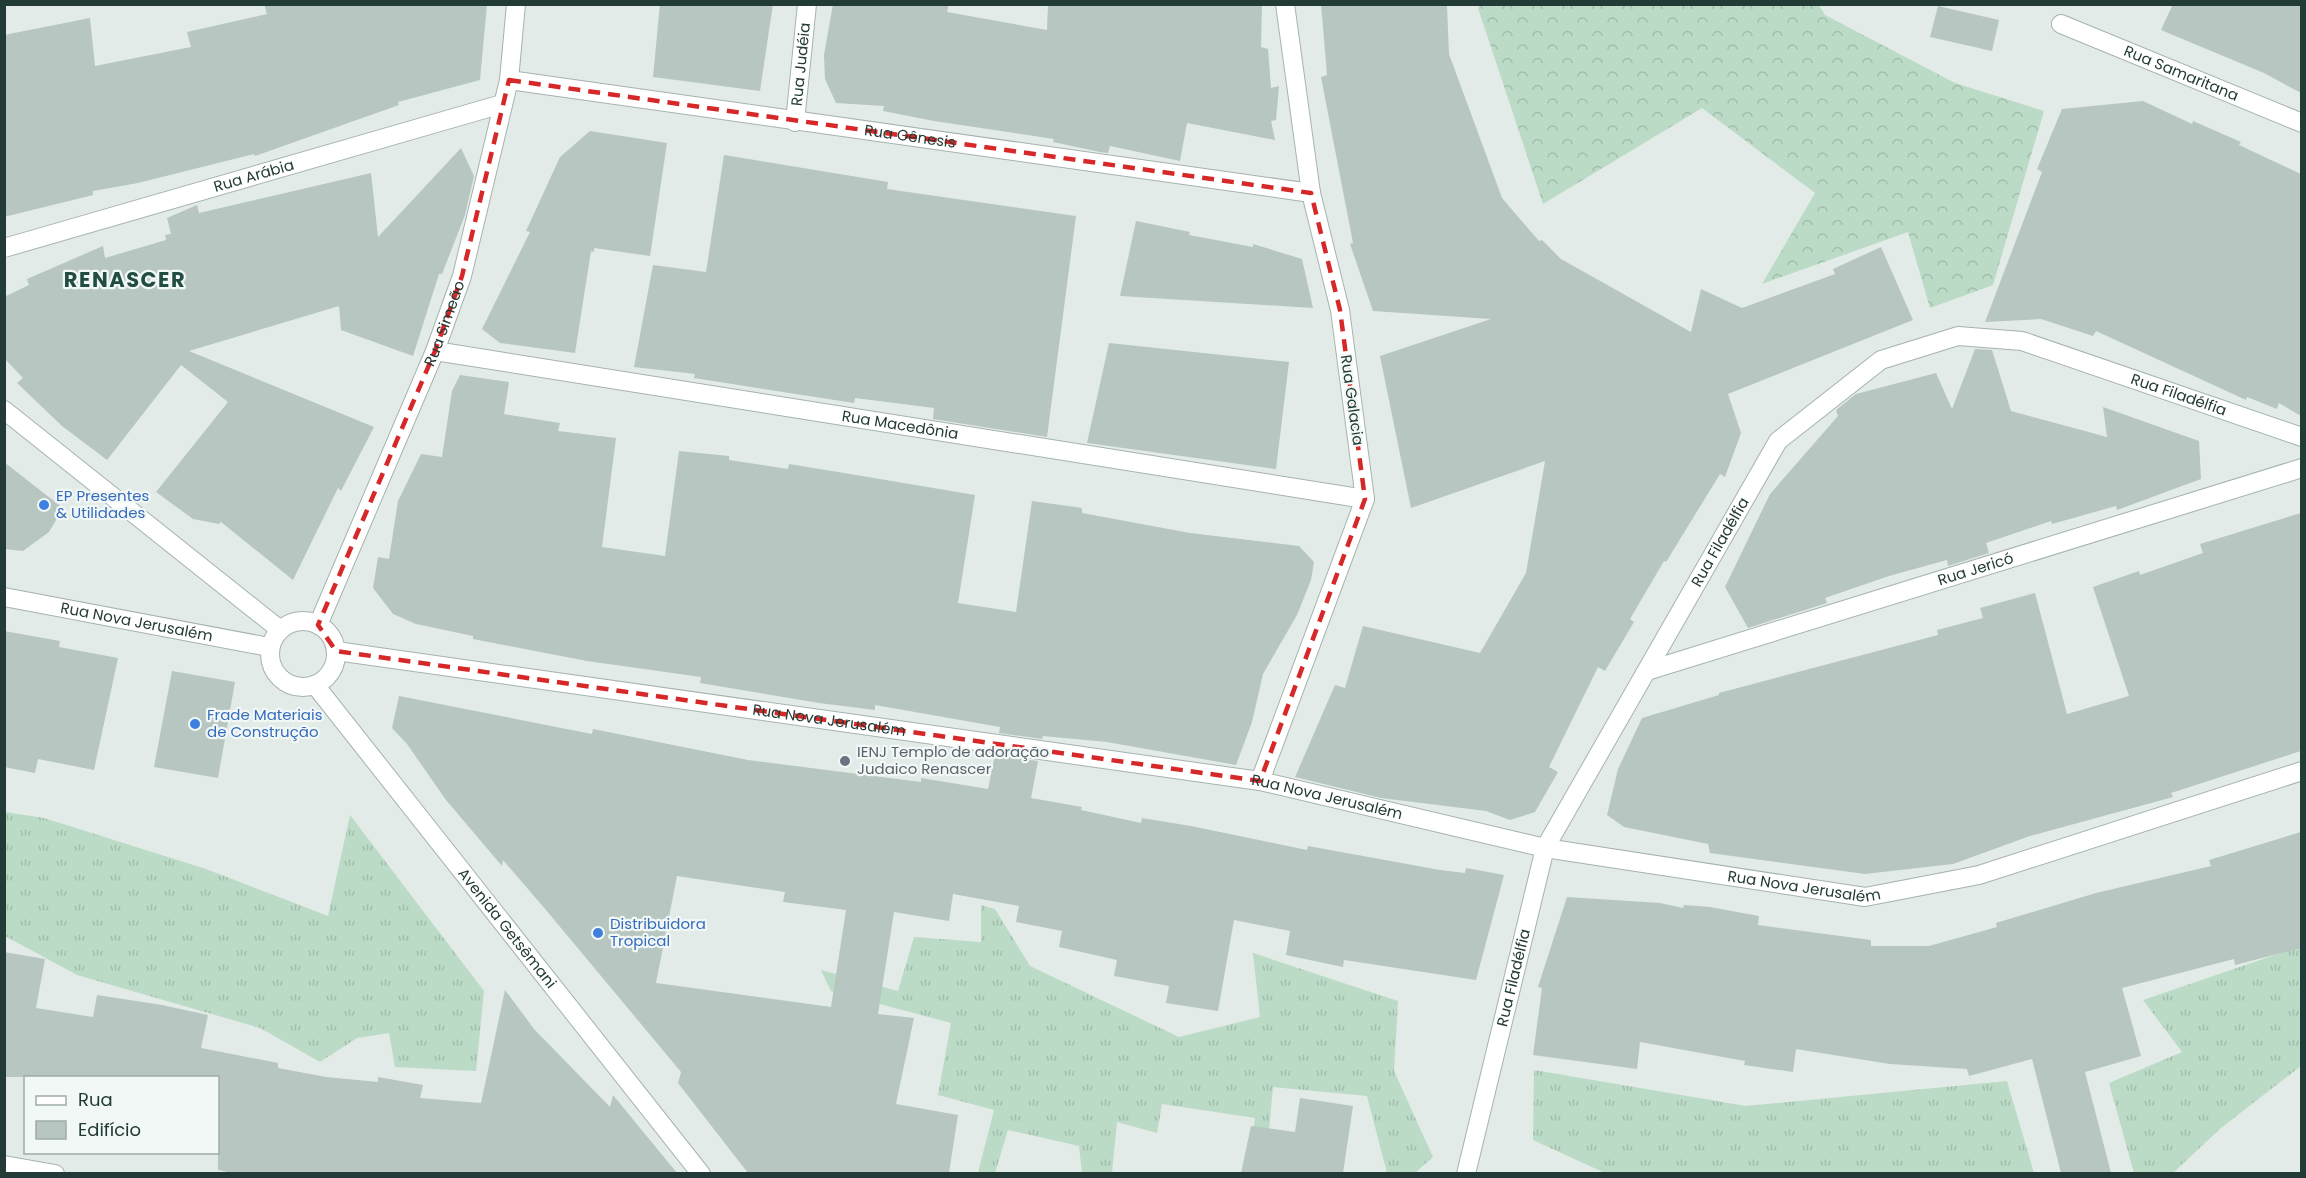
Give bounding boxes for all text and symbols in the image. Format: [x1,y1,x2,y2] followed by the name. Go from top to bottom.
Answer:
[786,22,815,107] street label: Rua Judéia
[2121,40,2242,106] street label: Rua Samaritana
[863,119,957,153] street label: Rua Gênesis
[211,154,296,197] street label: Rua Arábia
[64,265,186,294] district label: RENASCER
[419,278,469,370] street label: Rua Simeão
[1336,353,1369,447] street label: Rua Galacia
[2128,368,2230,420] street label: Rua Filadélfia
[841,405,960,444] street label: Rua Macedônia
[56,485,149,523] place label: EP Presentes & Utilidades
[1686,493,1754,590] street label: Rua Filadélfia
[37,498,51,512] marker: EP Presentes & Utilidades
[1935,547,2016,590] street label: Rua Jericó
[59,597,215,646] street label: Rua Nova Jerusalém
[751,699,907,741] street label: Rua Nova Jerusalém
[207,704,323,742] place label: Frade Materiais de Construção
[188,717,202,731] marker: Frade Materiais de Construção
[857,741,1049,779] place label: IENJ Templo de adoração Judaico Renascer
[838,754,852,768] marker: IENJ Templo de adoração Judaico Renascer
[1250,769,1405,824] street label: Rua Nova Jerusalém
[453,863,562,993] street label: Avenida Getsêmani
[1726,865,1882,907] street label: Rua Nova Jerusalém
[610,913,706,951] place label: Distribuidora Tropical
[591,926,605,940] marker: Distribuidora Tropical
[1491,927,1535,1029] street label: Rua Filadélfia
[24,1076,219,1154] legend
[78,1087,113,1112] text: Rua
[78,1117,141,1142] text: Edifício

